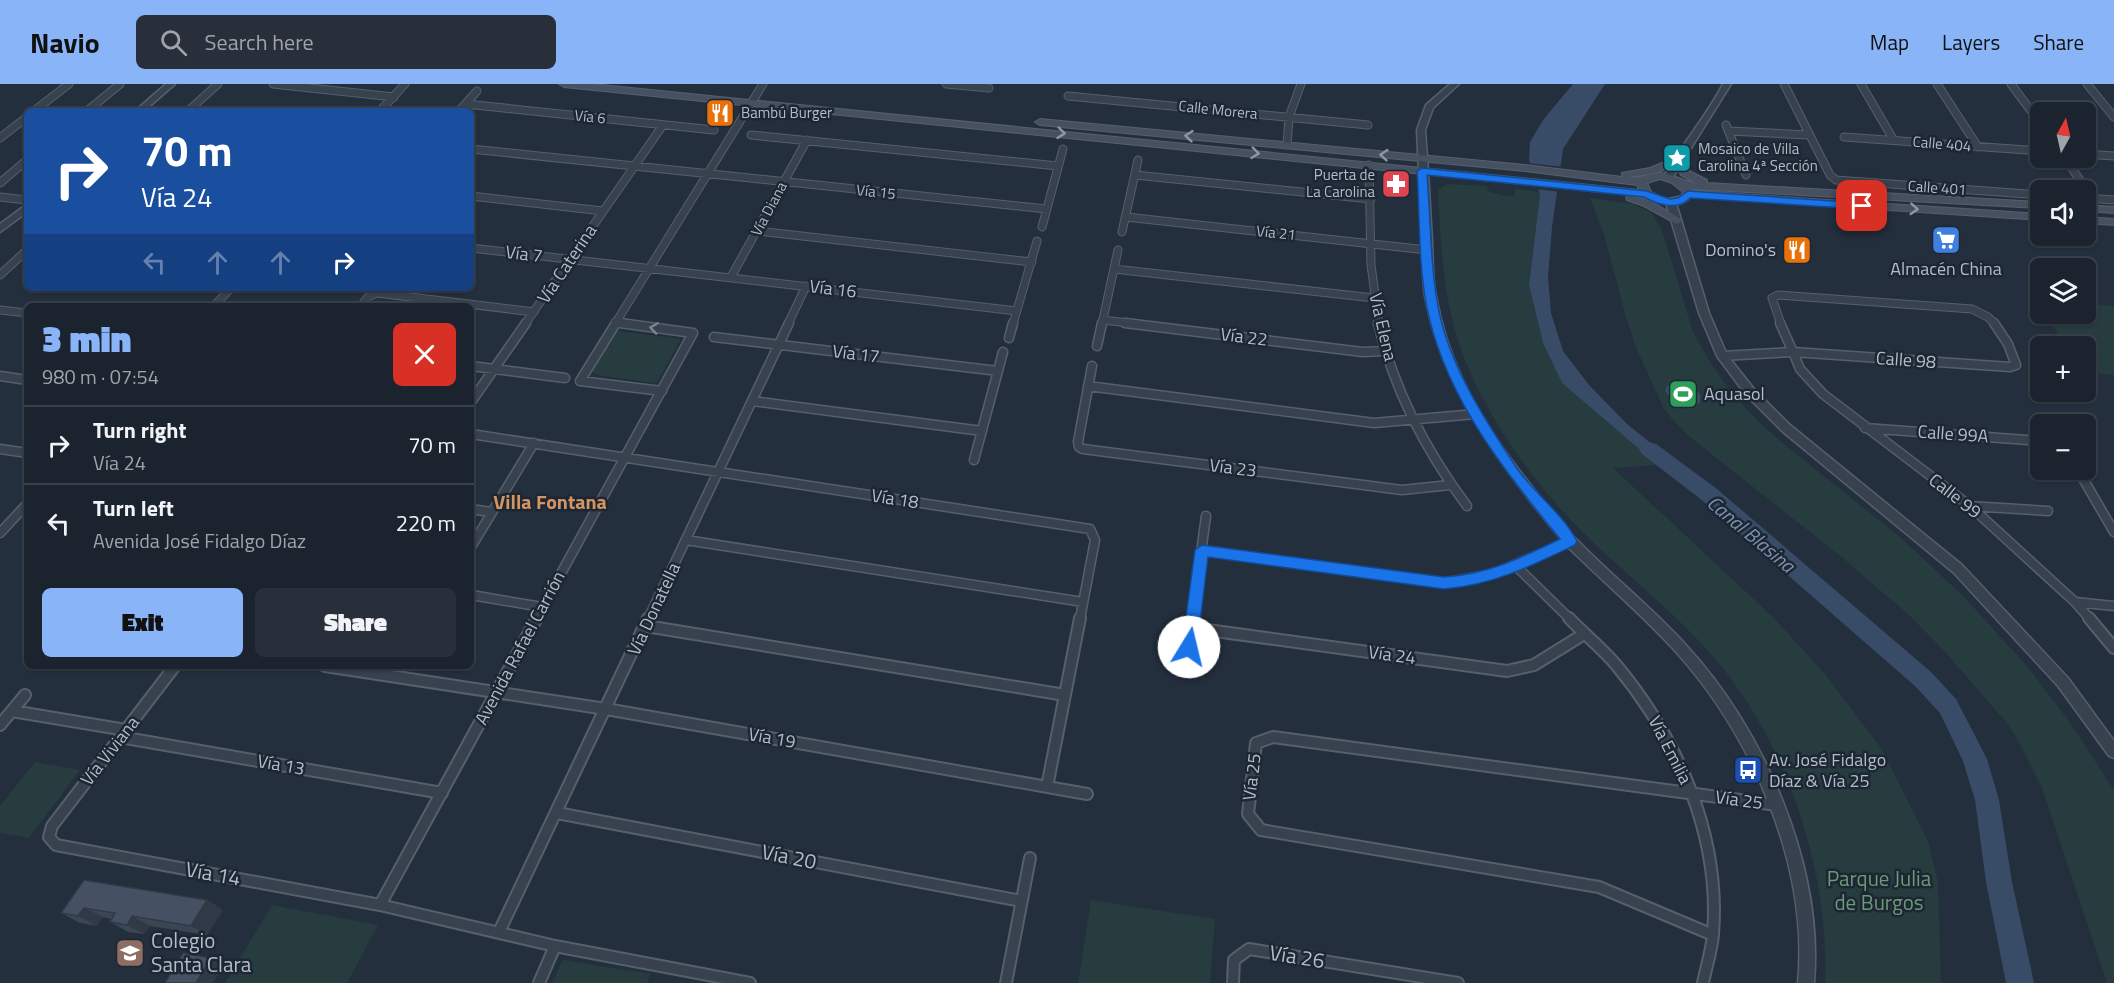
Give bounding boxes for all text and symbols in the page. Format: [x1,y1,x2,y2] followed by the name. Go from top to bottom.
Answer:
[136,15,556,69] search box
[30,21,100,64] text: Navio
[205,25,314,59] text: Search here
[157,26,190,59] icon: search
[1870,26,1909,58] text: Map
[1942,26,2000,58] text: Layers
[2033,26,2084,58] text: Share
[1177,94,1259,125] street label: Calle Morera
[704,97,736,129] restaurant icon: Bambú Burger
[741,101,832,124] place label: Bambú Burger
[2030,102,2096,168] north arrow
[2030,102,2096,480] map controls
[573,103,607,130] street label: Vía 6
[141,118,233,182] text: 70 m
[1057,127,1066,139] one-way arrow
[1912,129,1972,158] street label: Calle 404
[1185,130,1194,143] one-way arrow
[42,132,120,210] icon: right
[1698,137,1818,177] place label: Mosaico de Villa Carolina 4ª Sección
[1661,142,1693,174] place icon: Mosaico de Villa Carolina 4ª Sección
[1251,146,1260,159] one-way arrow
[1379,149,1388,162] one-way arrow
[1306,163,1375,203] place label: Puerta de La Carolina
[1380,168,1412,200] pharmacy icon: Puerta de La Carolina
[1907,174,1967,201] street label: Calle 401
[141,176,212,217] text: Vía 24
[745,177,793,240] street label: Vía Diana
[855,178,897,205] street label: Vía 15
[1836,180,1887,231] pin
[2030,180,2096,246] button: sound
[1845,189,1878,222] icon: arrive
[1909,203,1918,216] one-way arrow
[530,219,603,309] street label: Vía Caterina
[1255,219,1297,246] street label: Vía 21
[1930,224,1962,256] supermarket icon: Almacén China
[1781,234,1813,266] restaurant icon: Domino's
[1705,236,1776,263] place label: Domino's
[504,238,544,269] street label: Vía 7
[138,246,171,279] icon: left
[201,246,234,279] icon: ahead
[264,246,297,279] icon: ahead
[327,246,360,279] icon: right
[1890,255,2002,282] place label: Almacén China
[2030,258,2096,324] button: layers
[808,272,858,305] street label: Vía 16
[1363,290,1404,364] street label: Vía Elena
[42,311,131,366] text: 3 min
[1219,320,1269,353] street label: Vía 22
[650,322,659,334] one-way arrow
[393,323,456,386] button: close
[2030,336,2096,402] button: +
[831,337,881,370] street label: Vía 17
[1875,344,1937,375] street label: Calle 98
[42,361,159,392] text: 980 m · 07:54
[1667,378,1699,410] sports icon: Aquasol
[1704,380,1765,407] place label: Aquasol
[93,413,187,447] text: Turn right
[2030,414,2096,480] button: −
[1917,418,1990,449] street label: Calle 99A
[408,428,456,462] text: 70 m
[42,429,75,462] icon: right
[93,447,146,478] text: Vía 24
[1208,451,1258,484] street label: Vía 23
[1923,466,1987,525] street label: Calle 99
[869,481,921,516] street label: Vía 18
[493,486,607,517] district label: Villa Fontana
[1700,487,1803,581] water label: Canal Blasina
[93,491,174,525] text: Turn left
[396,506,456,540] text: 220 m
[42,507,75,540] icon: left
[93,525,306,556] text: Avenida José Fidalgo Díaz
[620,558,687,660] street label: Vía Donatella
[468,566,572,729] street label: Avenida Rafael Carrión
[42,588,243,657] button: Exit
[255,588,456,657] button: Share
[1157,615,1221,679] position arrow
[1367,638,1417,671] street label: Vía 24
[74,710,146,791] street label: Vía Viviana
[1642,711,1699,789] street label: Vía Emilia
[746,720,798,755] street label: Vía 19
[1769,746,1886,794] place label: Av. José Fidalgo Díaz & Vía 25
[255,747,307,782] street label: Vía 13
[1235,752,1268,802] street label: Vía 25
[1732,754,1764,786] bus stop icon: Av. José Fidalgo Díaz & Vía 25
[1714,783,1764,816] street label: Vía 25
[759,835,819,877] street label: Vía 20
[183,852,243,894] street label: Vía 14
[1827,862,1932,918] park label: Parque Julia de Burgos
[151,924,252,980] place label: Colegio Santa Clara
[1267,936,1327,976] street label: Vía 26
[114,937,146,969] school or university icon: Colegio Santa Clara

